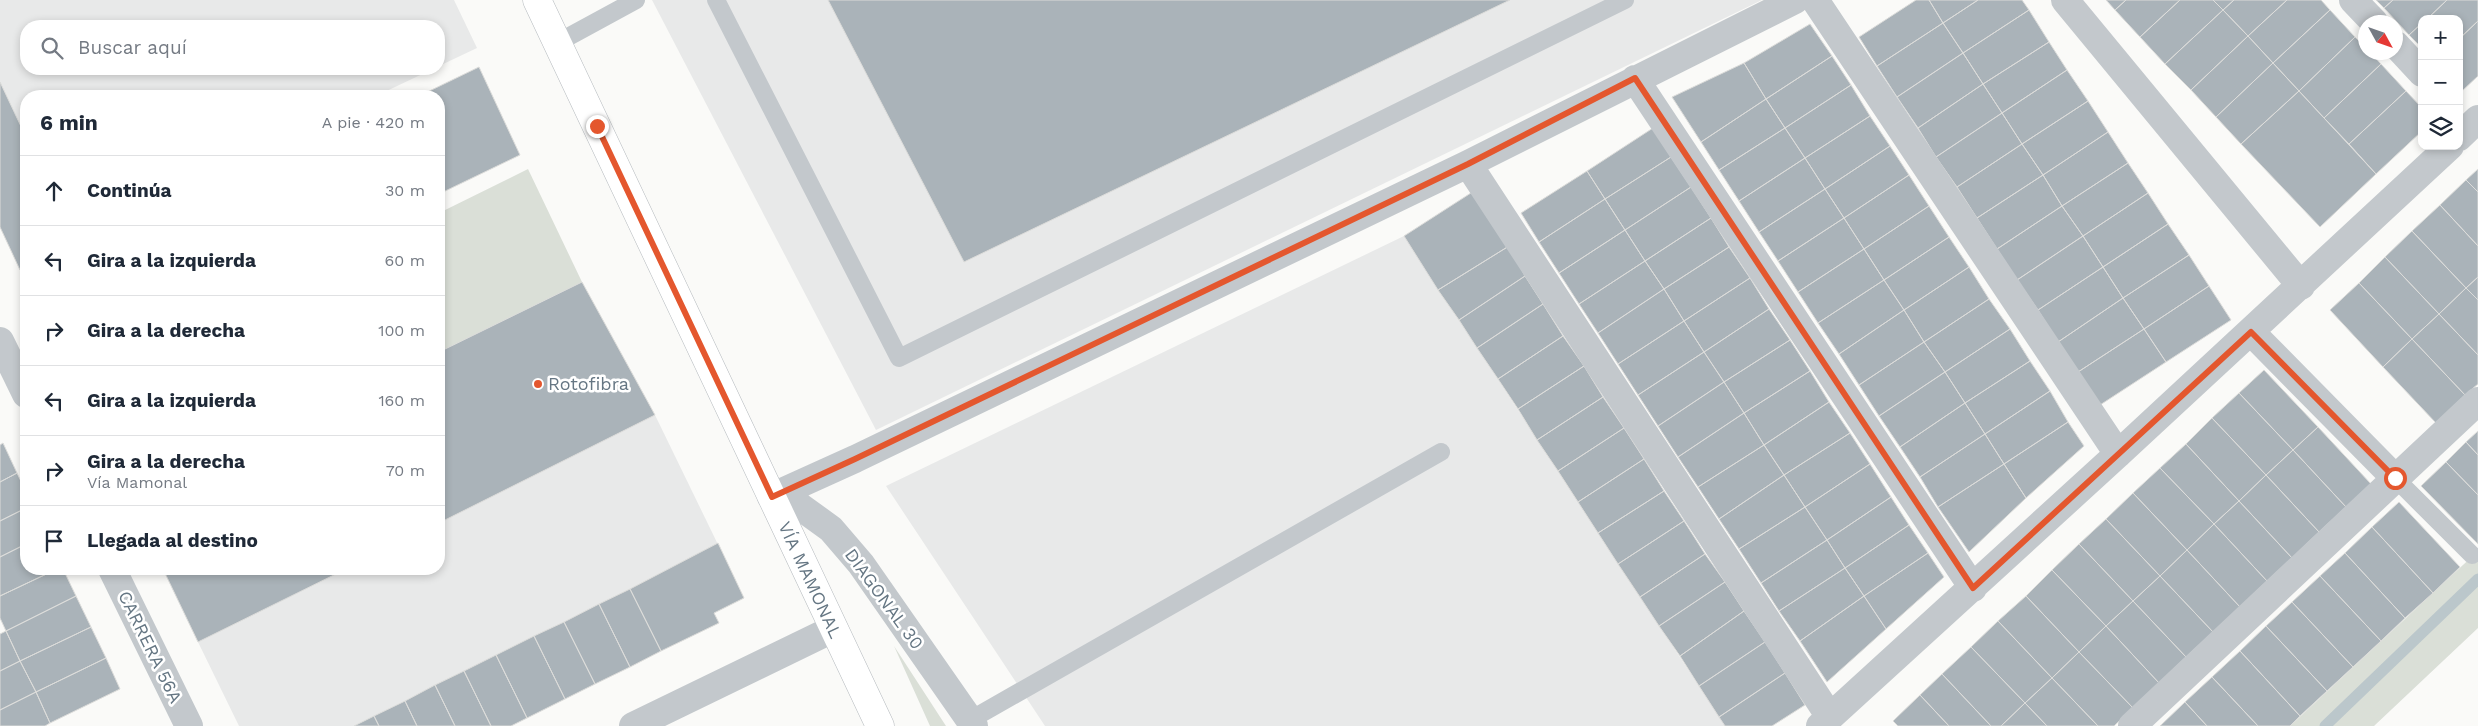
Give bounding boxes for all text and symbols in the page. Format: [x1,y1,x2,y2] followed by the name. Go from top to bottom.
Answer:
[2358,15,2403,60] north arrow
[2418,15,2463,150] map controls
[2418,15,2463,60] button: +
[20,20,445,75] search box
[38,34,66,62] icon: search
[78,36,187,59] text: Buscar aquí
[2418,60,2463,105] button: −
[2418,105,2463,150] button: layers
[40,110,98,135] text: 6 min
[322,113,425,132] text: A pie · 420 m
[586,115,609,138] route end
[40,177,68,205] icon: ahead
[87,179,171,202] text: Continúa
[385,181,425,200] text: 30 m
[40,247,68,275] icon: left
[87,249,256,272] text: Gira a la izquierda
[385,251,425,270] text: 60 m
[40,317,68,345] icon: right
[87,319,245,342] text: Gira a la derecha
[378,321,425,340] text: 100 m
[548,373,629,394] place label: Rotofibra
[532,378,544,390] marker: Rotofibra
[40,387,68,415] icon: left
[87,389,256,412] text: Gira a la izquierda
[378,391,425,410] text: 160 m
[87,450,245,473] text: Gira a la derecha
[40,457,68,485] icon: right
[386,461,425,480] text: 70 m
[2384,467,2407,490] route start
[87,473,187,492] text: Vía Mamonal
[774,518,847,642] street label: VÍA MAMONAL
[40,527,68,555] icon: arrive
[87,529,258,552] text: Llegada al destino
[841,544,928,653] street label: DIAGONAL 30
[114,587,187,706] street label: CARRERA 56A

